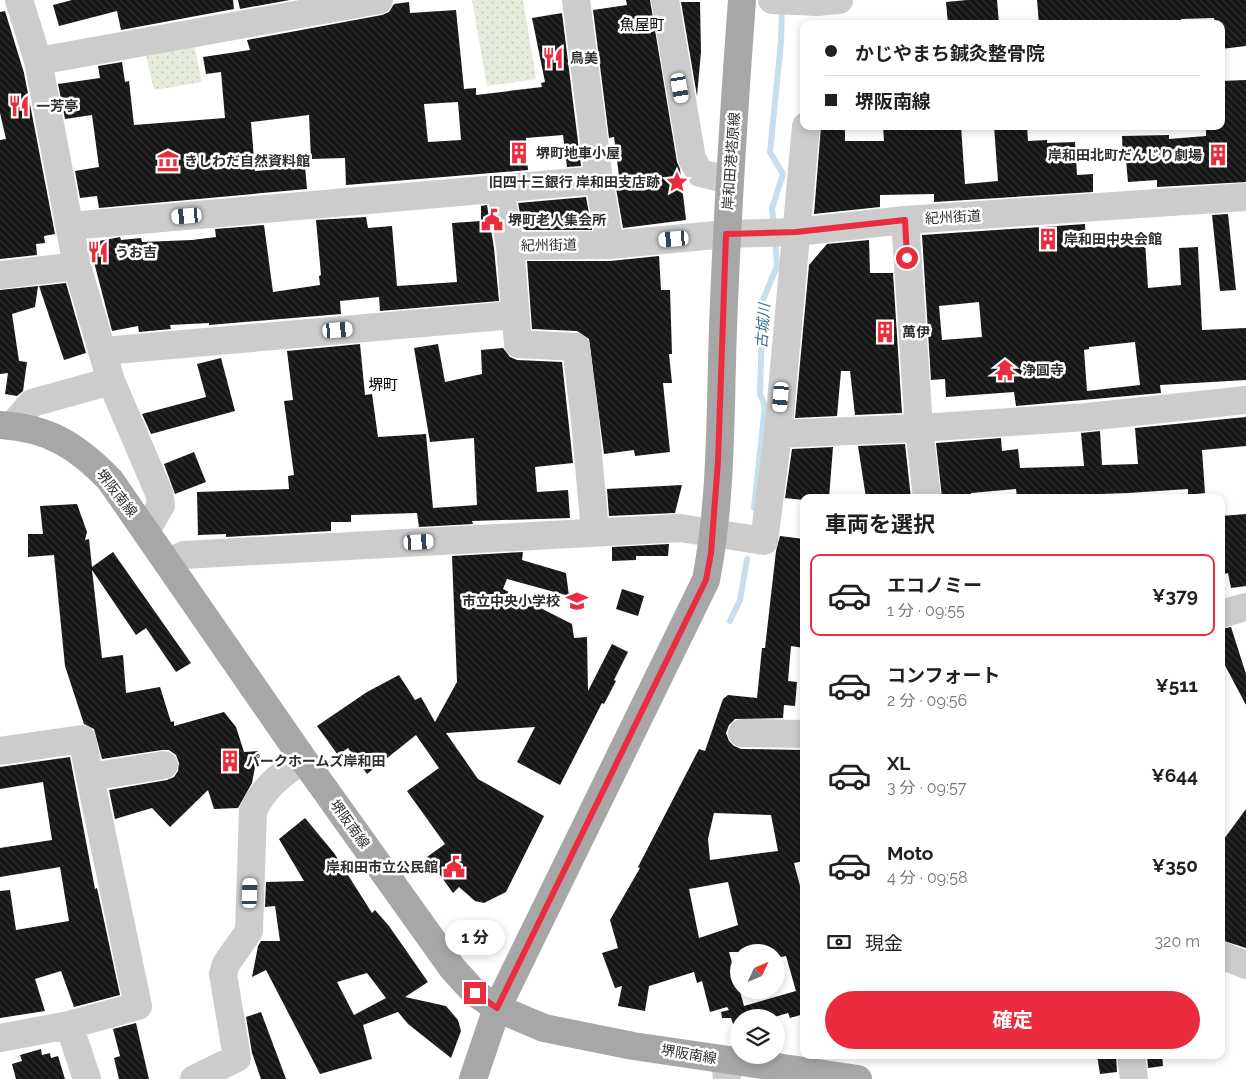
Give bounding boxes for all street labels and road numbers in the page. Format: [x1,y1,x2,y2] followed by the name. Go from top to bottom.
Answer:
[720,112,742,210] street label: 岸和田港塔原線
[925,208,981,226] street label: 紀州街道
[521,237,577,253] street label: 紀州街道
[93,466,141,520] street label: 堺阪南線
[327,797,373,851] street label: 堺阪南線
[660,1042,718,1066] street label: 堺阪南線

